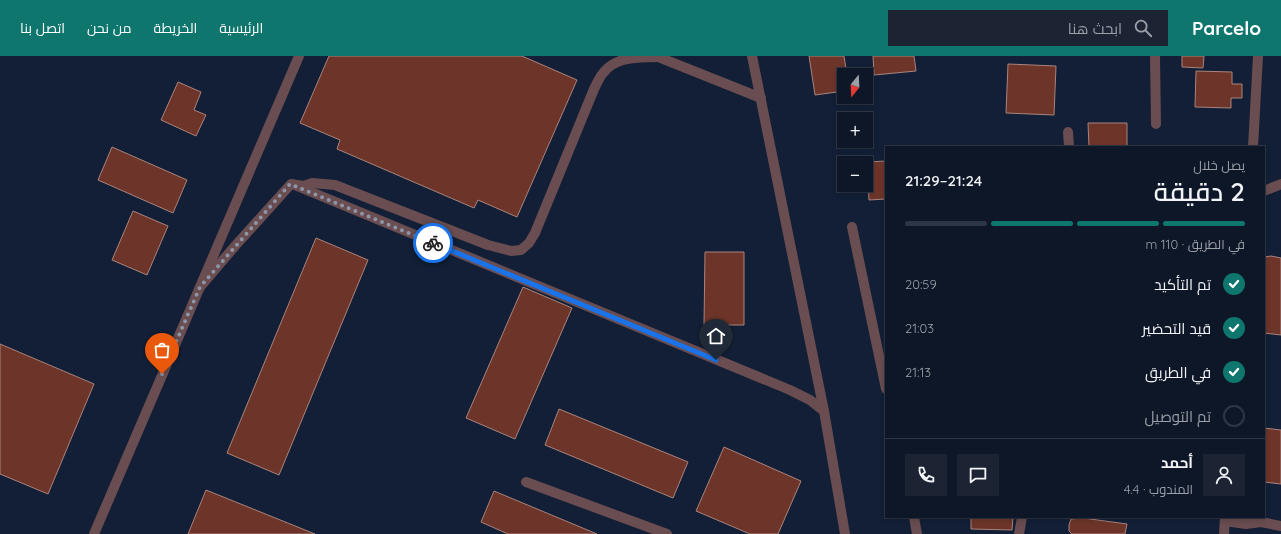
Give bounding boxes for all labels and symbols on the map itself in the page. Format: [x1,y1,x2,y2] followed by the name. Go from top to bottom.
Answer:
[837,68,873,104] north arrow
[413,223,453,263] courier
[699,319,733,360] pin
[145,333,179,374] pin

